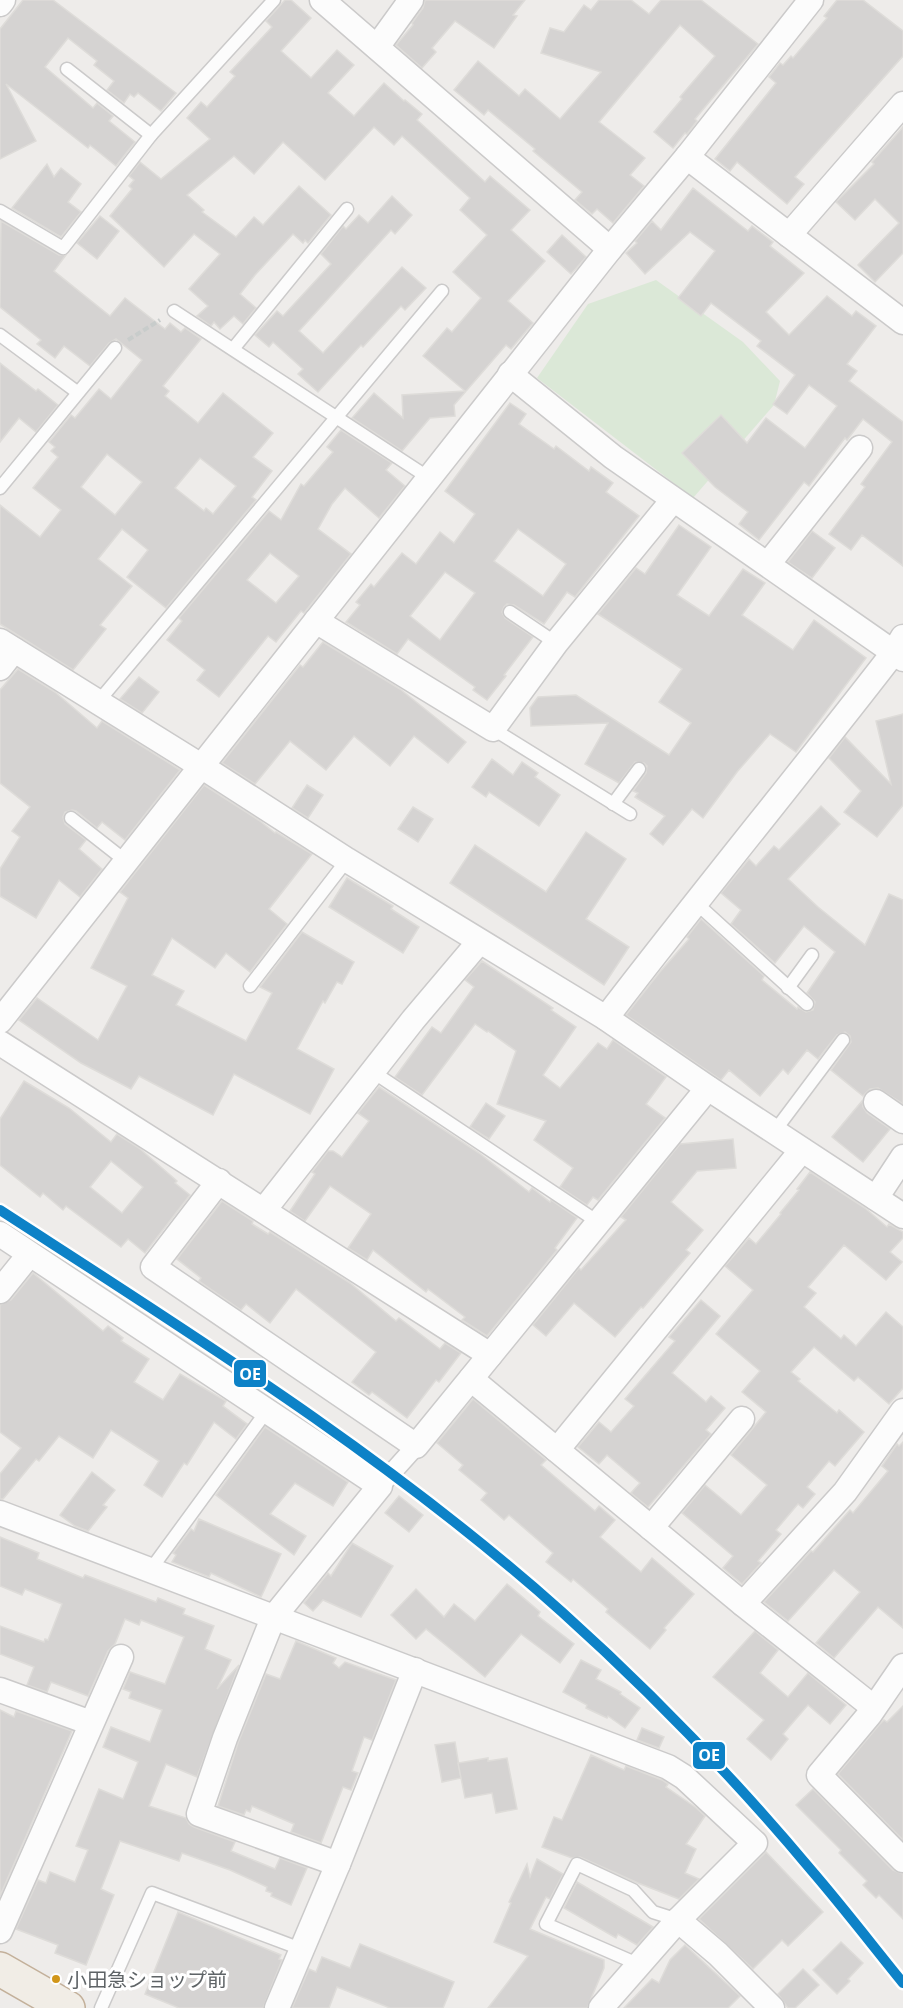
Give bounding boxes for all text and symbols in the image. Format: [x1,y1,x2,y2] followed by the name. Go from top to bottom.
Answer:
[233,1359,267,1388] line badge: OE
[239,1363,261,1385] text: OE
[692,1741,726,1770] line badge: OE
[698,1744,720,1766] text: OE
[67,1966,227,1993] place label: 小田急ショップ前
[50,1973,62,1985] marker: 小田急ショップ前

